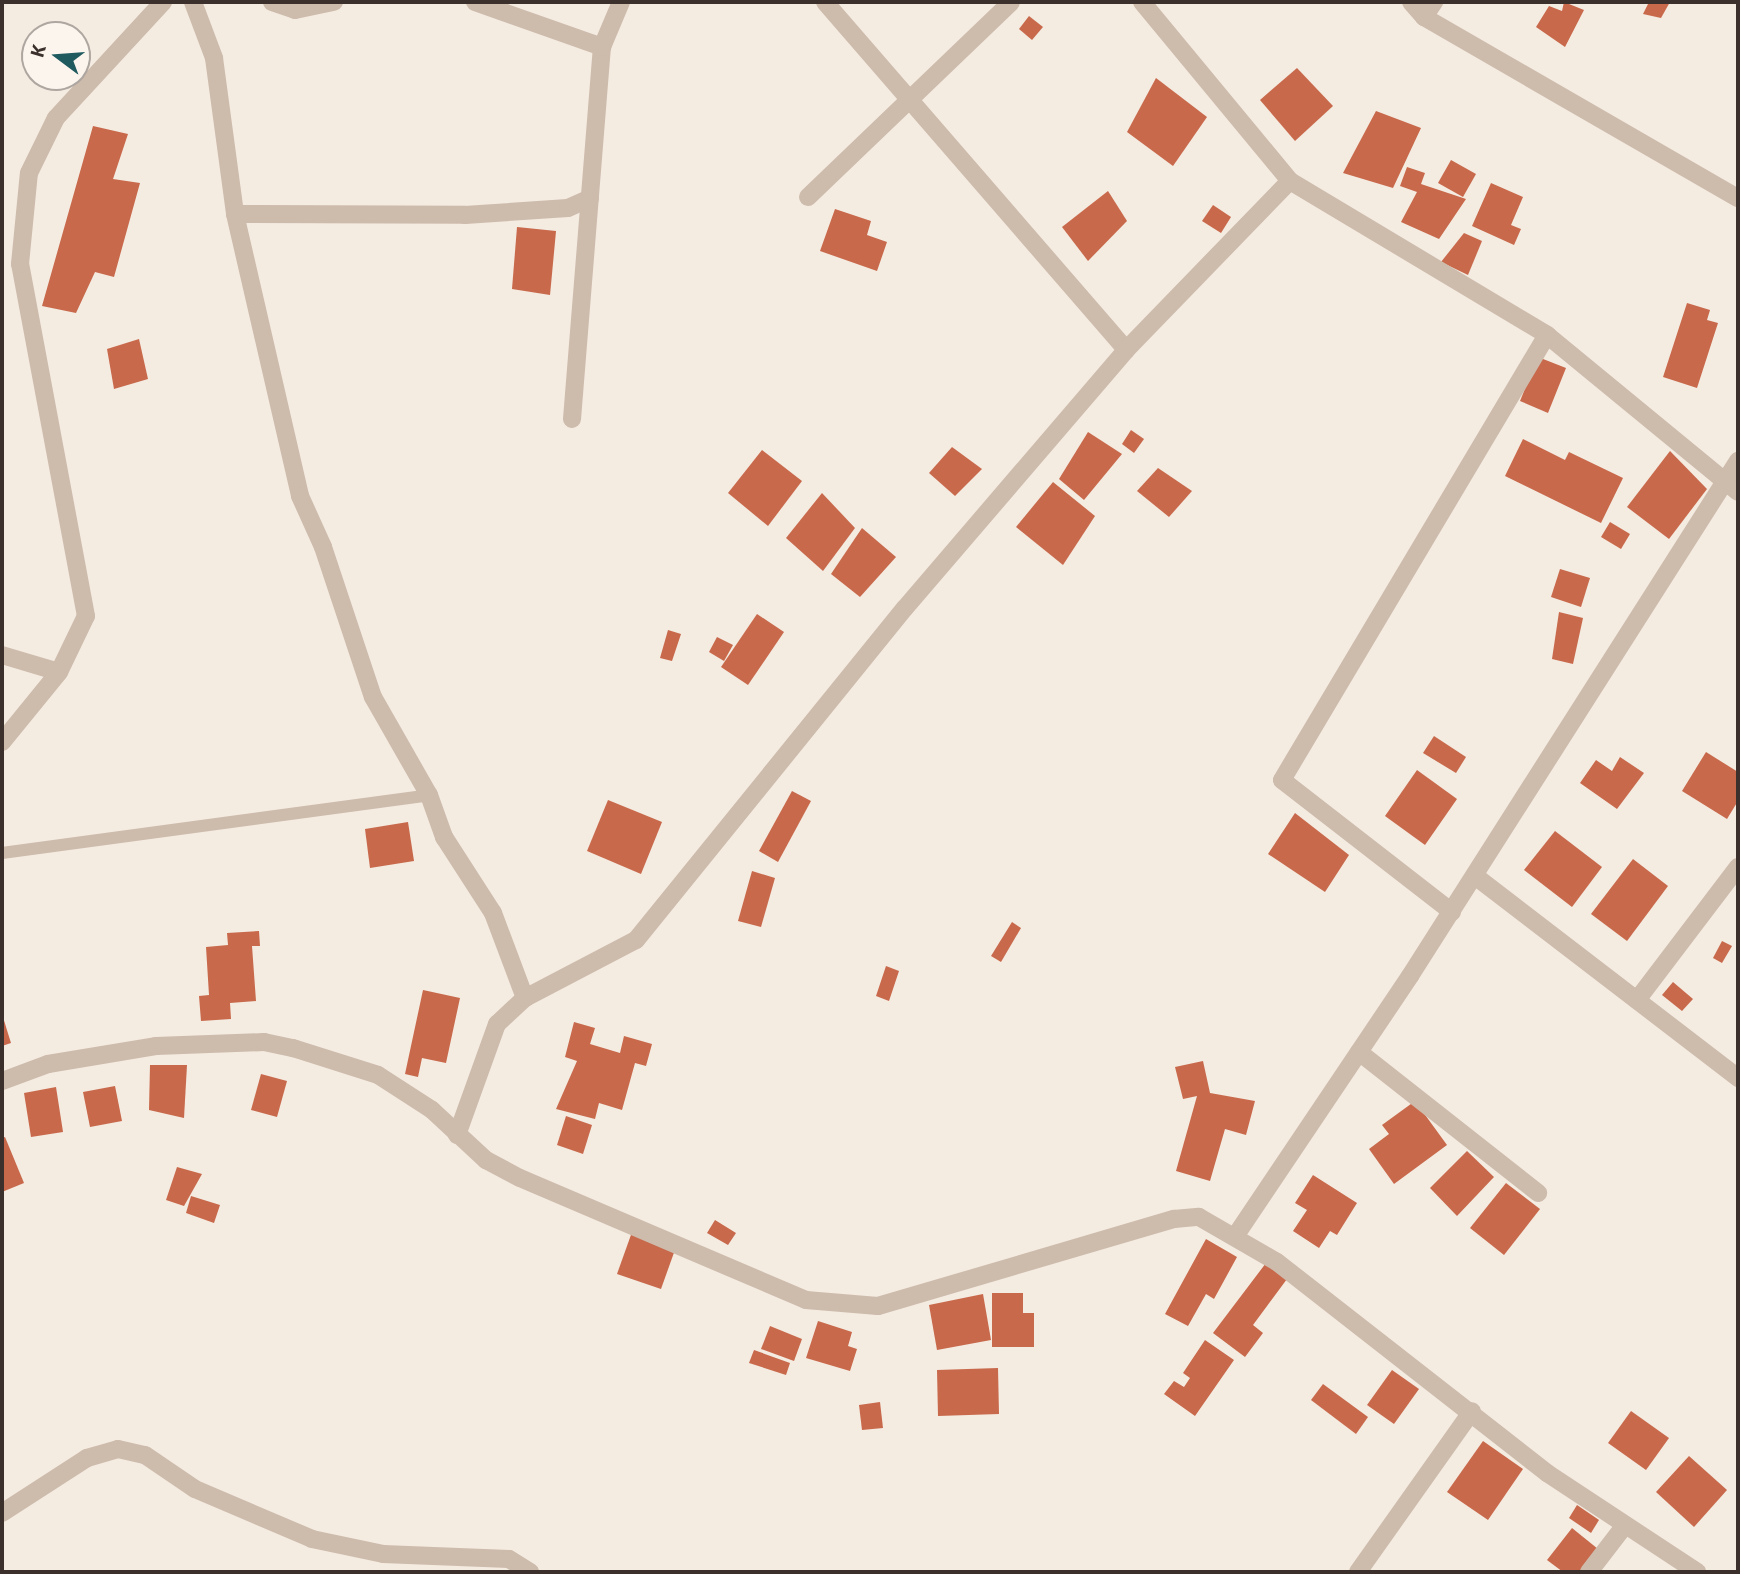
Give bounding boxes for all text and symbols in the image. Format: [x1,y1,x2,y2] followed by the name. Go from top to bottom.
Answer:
[21,21,91,91] north arrow
[25,42,50,60] text: K

